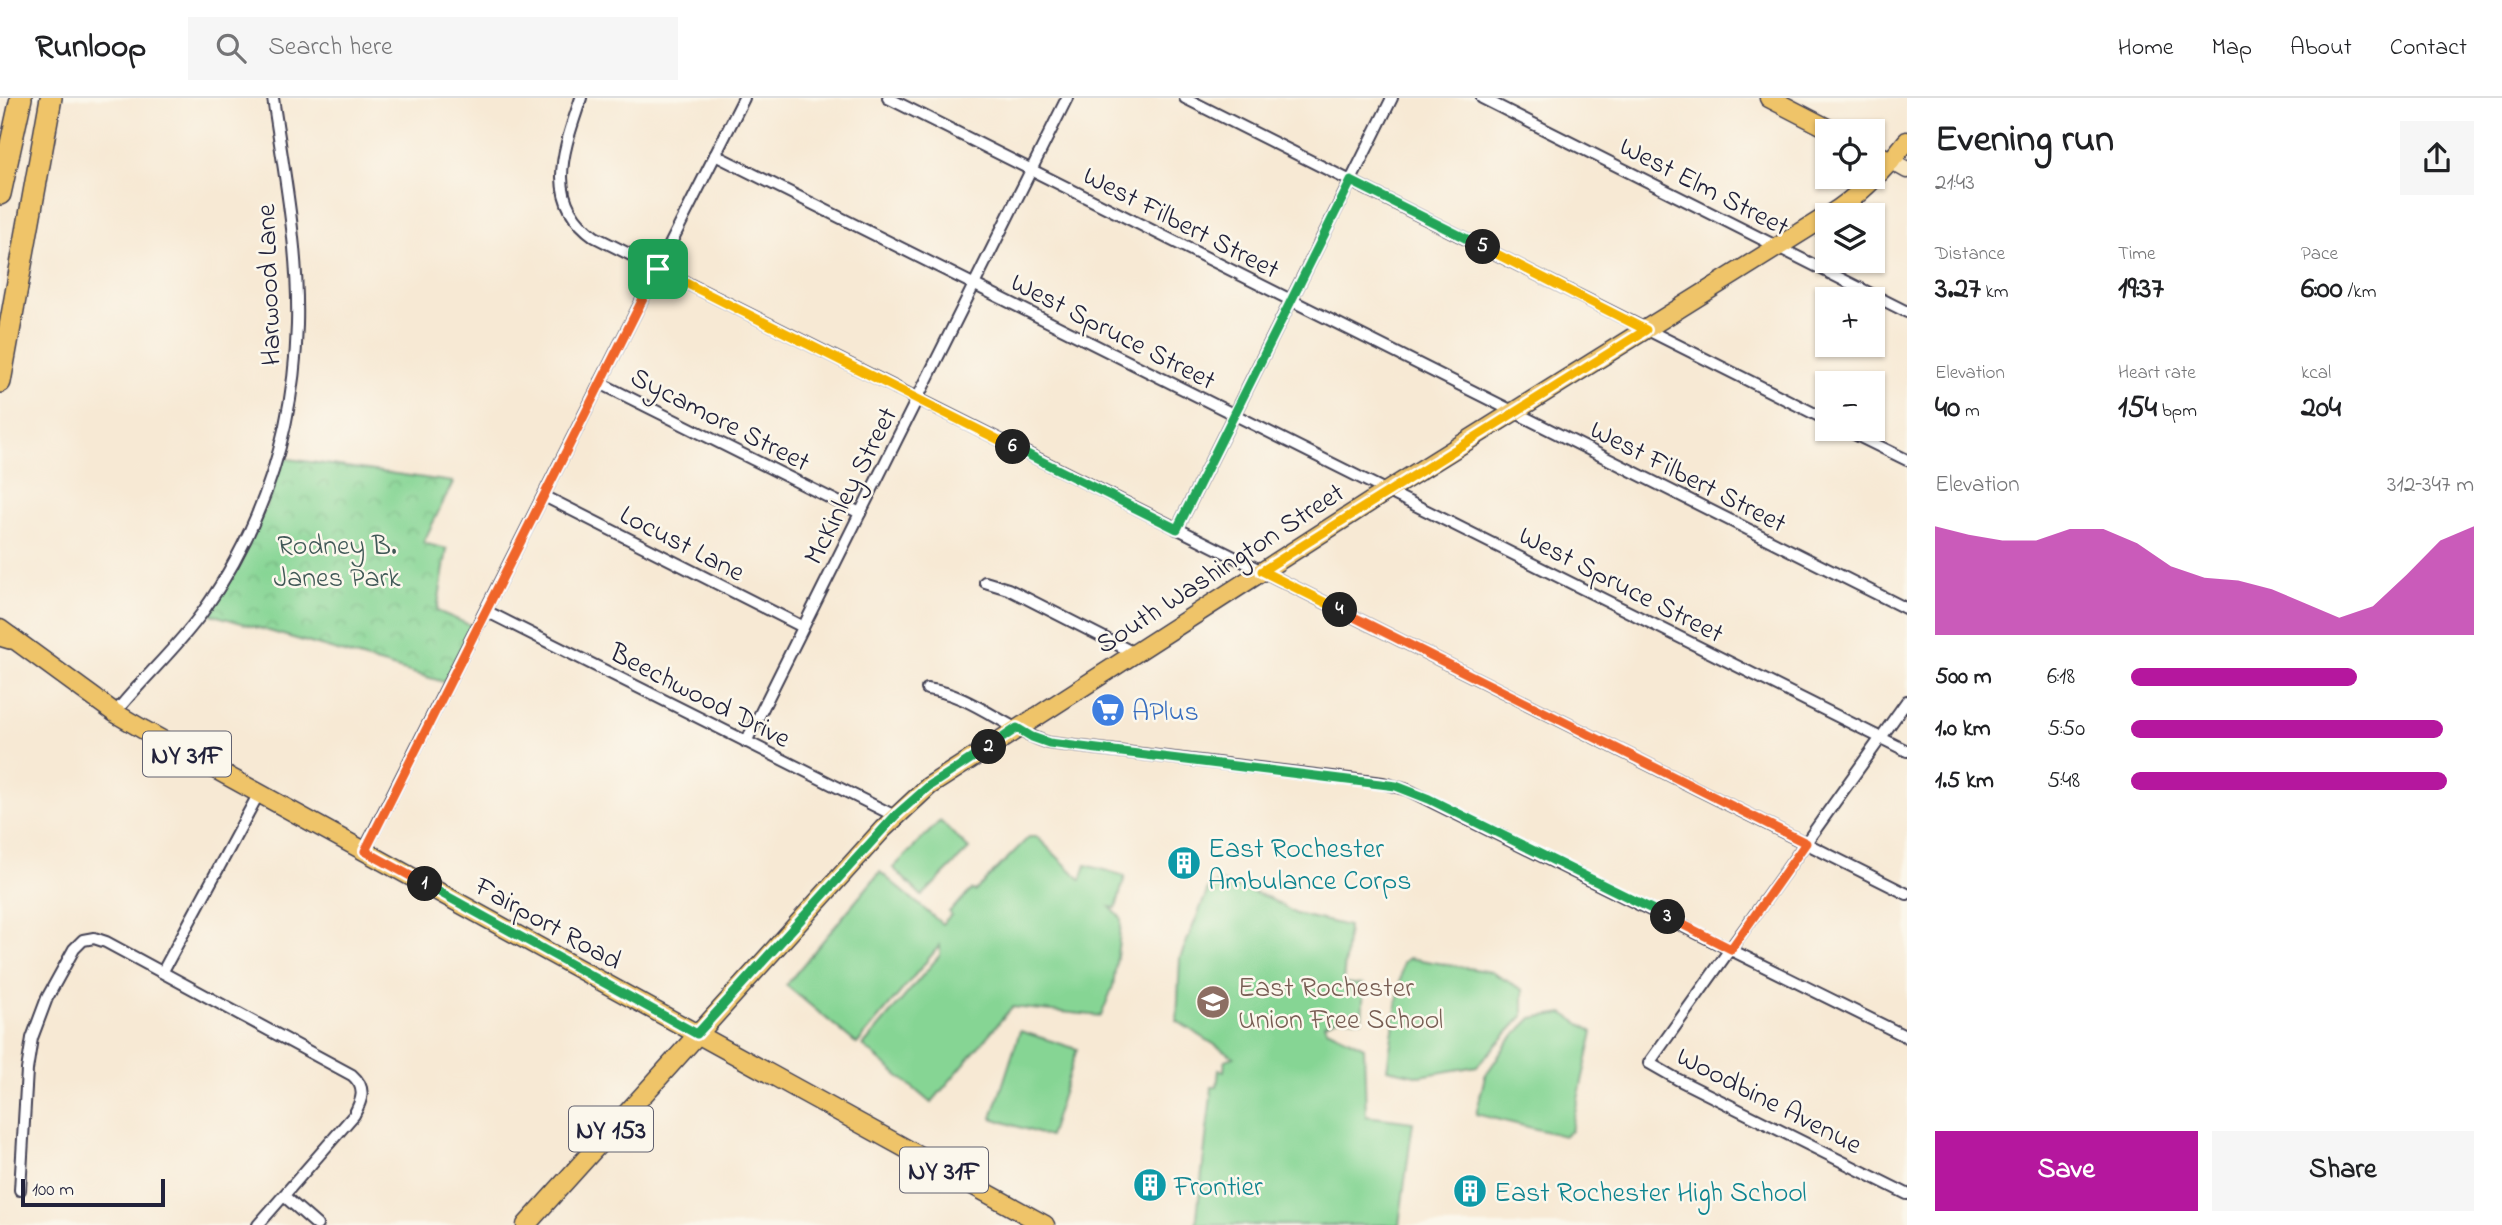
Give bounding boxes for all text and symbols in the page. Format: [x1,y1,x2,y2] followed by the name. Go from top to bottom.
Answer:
[188,17,678,80] search box
[35,24,146,72] text: Runloop
[212,29,250,67] icon: search
[268,29,393,67] text: Search here
[2118,31,2174,66] text: Home
[2212,31,2252,66] text: Map
[2290,31,2352,66] text: About
[2390,31,2467,66] text: Contact
[1935,113,2114,169] text: Evening run
[1815,119,1885,441] map controls
[1815,119,1885,189] button: locate
[2400,121,2474,195] button: share
[1611,128,1796,249] street label: West Elm Street
[1075,157,1286,291] street label: West Filbert Street
[1935,167,1975,200] text: 21:43
[247,203,294,366] street label: Harwood Lane
[1815,203,1885,273] button: layers
[1466,230,1500,264] pin: 5
[1477,233,1488,260] text: 5
[628,239,688,299] pin
[1935,241,2005,268] text: Distance
[2118,241,2156,268] text: Time
[2301,241,2338,268] text: Pace
[639,250,677,288] icon: arrive
[1003,264,1222,403] street label: West Spruce Street
[1935,268,1981,312] text: 3.27
[2118,268,2164,312] text: 19:37
[2301,268,2343,312] text: 6:00
[1981,279,2009,306] text: km
[2343,279,2376,306] text: /km
[1815,287,1885,357] button: +
[622,358,816,484] street label: Sycamore Street
[1935,360,2005,387] text: Elevation
[2118,360,2196,387] text: Heart rate
[2301,360,2331,387] text: kcal
[1815,371,1885,441] button: −
[1935,387,1960,431] text: 40
[2118,387,2157,431] text: 154
[2301,387,2341,431] text: 204
[1960,398,1980,425] text: m
[2157,398,2197,425] text: bpm
[795,401,909,573] street label: McKinley Street
[1582,411,1793,545] street label: West Filbert Street
[996,430,1030,464] pin: 6
[1008,433,1017,460] text: 6
[1935,469,2020,502] text: Elevation
[2387,469,2474,502] text: 312–347 m
[1088,474,1353,666] street label: South Washington Street
[612,496,752,594] street label: Locust Lane
[1511,517,1730,656] street label: West Spruce Street
[274,527,401,600] park label: Rodney B. Janes Park
[1322,592,1358,628] pin: 4
[1336,596,1343,623] text: 4
[601,633,797,761] street label: Beechwood Drive
[1935,661,1992,694] text: 500 m
[2047,661,2075,694] text: 6:18
[1089,691,1127,729] supermarket icon: APlus
[1132,693,1199,734] place label: APlus
[1935,713,1991,746] text: 1.0 km
[2047,713,2085,746] text: 5:50
[972,730,1006,764] pin: 2
[143,732,231,776] road number: NY 31F
[984,733,993,760] text: 2
[1935,765,1994,798] text: 1.5 km
[2047,765,2080,798] text: 5:48
[1208,830,1411,903] place label: East Rochester Ambulance Corps
[1165,844,1203,882] building icon: East Rochester Ambulance Corps
[408,866,442,902] pin: 1
[465,867,629,983] street label: Fairport Road
[421,870,428,897] text: 1
[1650,900,1686,934] pin: 3
[1664,903,1671,930] text: 3
[1238,969,1443,1042] place label: East Rochester Union Free School
[1194,983,1232,1021] school or university icon: East Rochester Union Free School
[1668,1038,1869,1167] street label: Woodbine Avenue
[569,1106,653,1152] road number: NY 153
[1935,1131,2198,1211] button: Save
[2212,1131,2474,1211] button: Share
[900,1148,988,1192] road number: NY 31F
[1131,1166,1169,1204] building icon: Frontier
[1173,1168,1263,1209] place label: Frontier
[1451,1172,1489,1210] building icon: East Rochester High School
[1494,1174,1807,1215] place label: East Rochester High School
[21,1176,164,1208] scale bar
[32,1177,74,1204] text: 100 m

